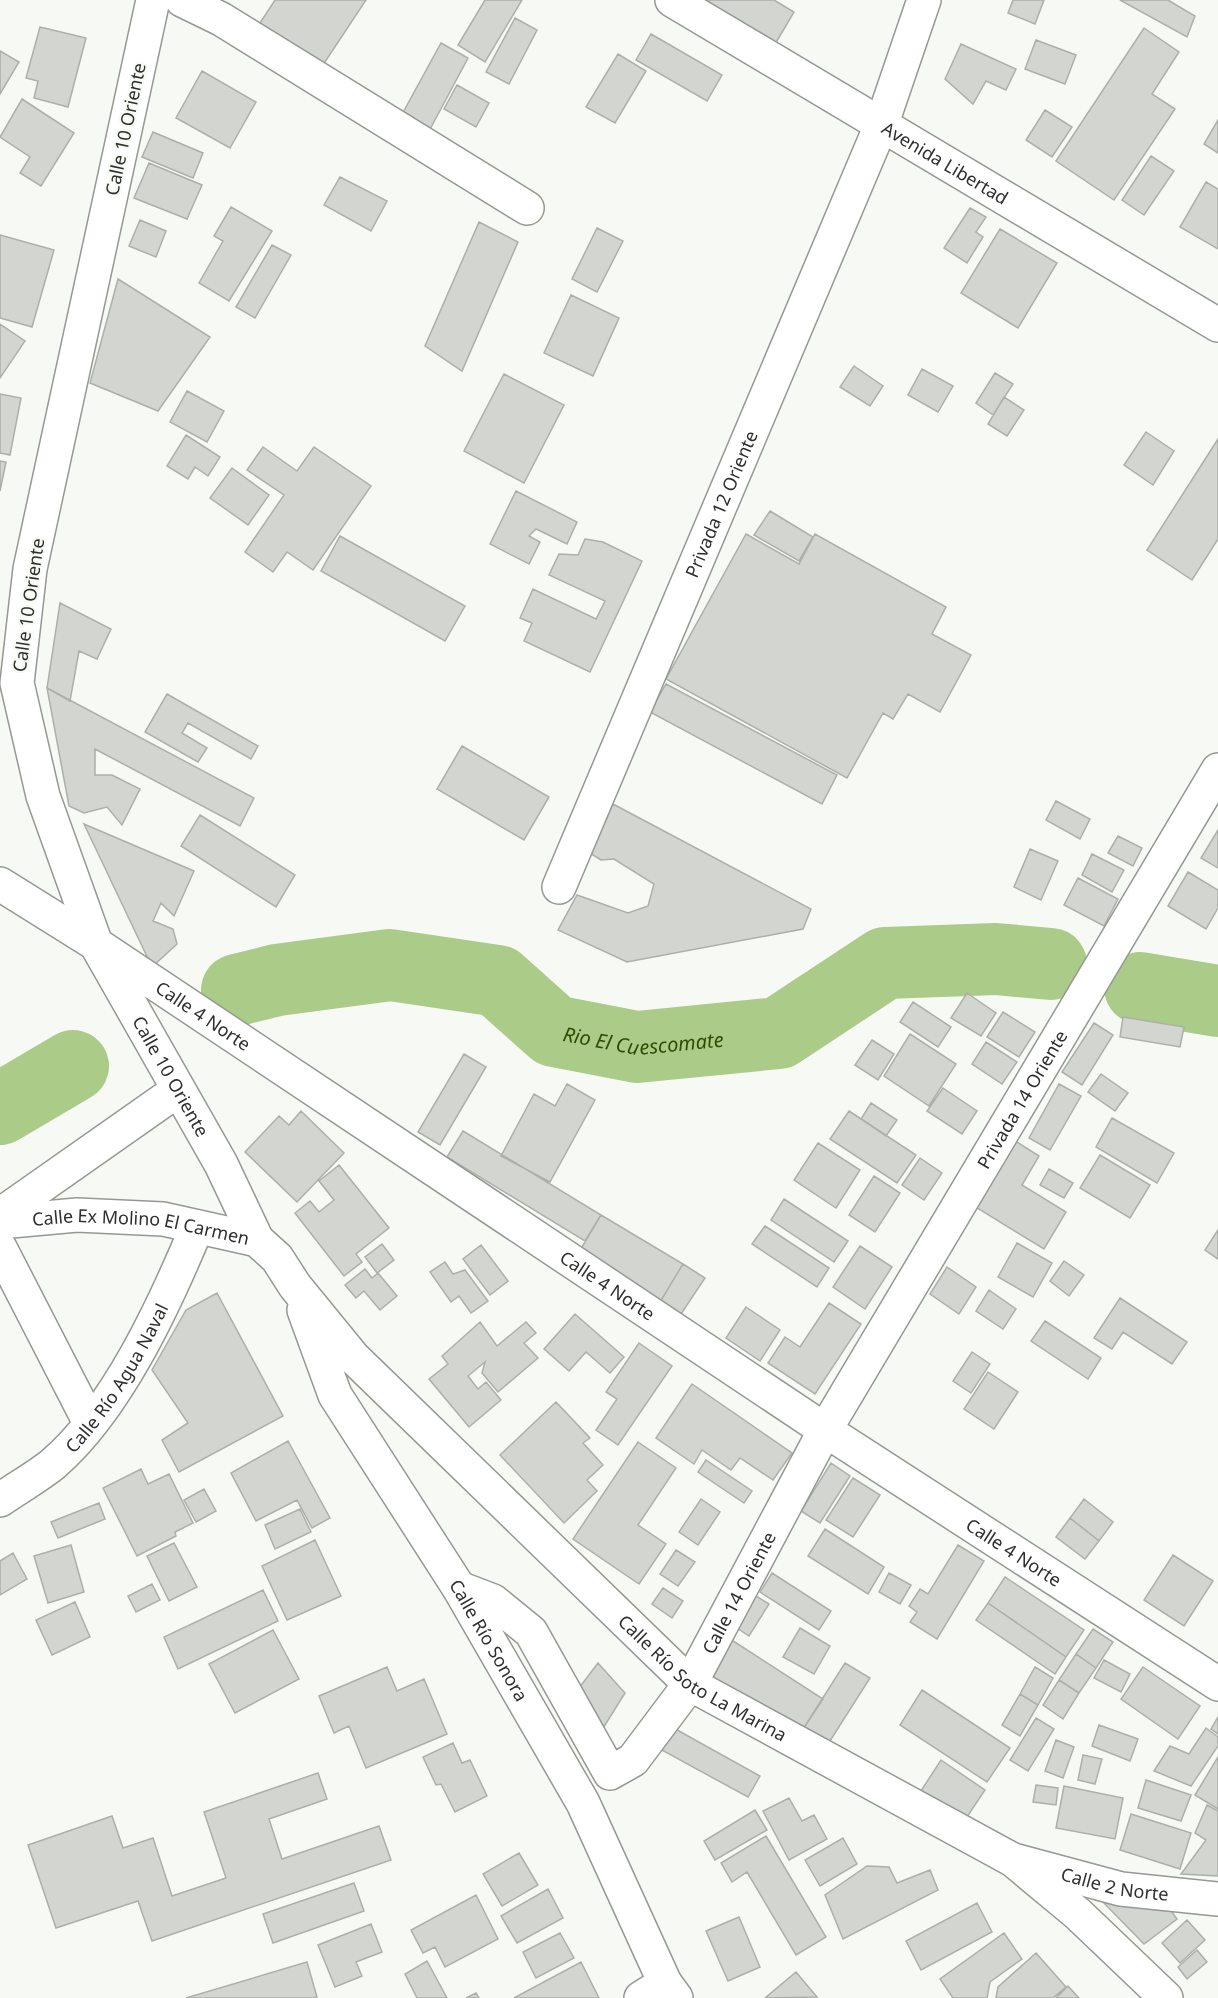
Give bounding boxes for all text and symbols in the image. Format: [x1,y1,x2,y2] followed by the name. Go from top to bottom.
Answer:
[99,61,151,197] street label: Calle 10 Oriente
[878,116,1013,210] street label: Avenida Libertad
[679,427,763,581] street label: Privada 12 Oriente
[7,537,49,673] street label: Calle 10 Oriente
[151,975,255,1056] street label: Calle 4 Norte
[127,1011,215,1141] street label: Calle 10 Oriente
[561,1020,725,1061] water label: Rio El Cuescomate
[971,1026,1073,1173] street label: Privada 14 Oriente
[31,1203,252,1250] street label: Calle Ex Molino El Carmen
[556,1245,660,1325] street label: Calle 4 Norte
[60,1299,173,1458] street label: Calle Río Agua Naval
[961,1512,1066,1592] street label: Calle 4 Norte
[696,1527,781,1658] street label: Calle 14 Oriente
[444,1574,534,1705] street label: Calle Río Sonora
[613,1609,791,1747] street label: Calle Río Soto La Marina
[1059,1861,1170,1906] street label: Calle 2 Norte

